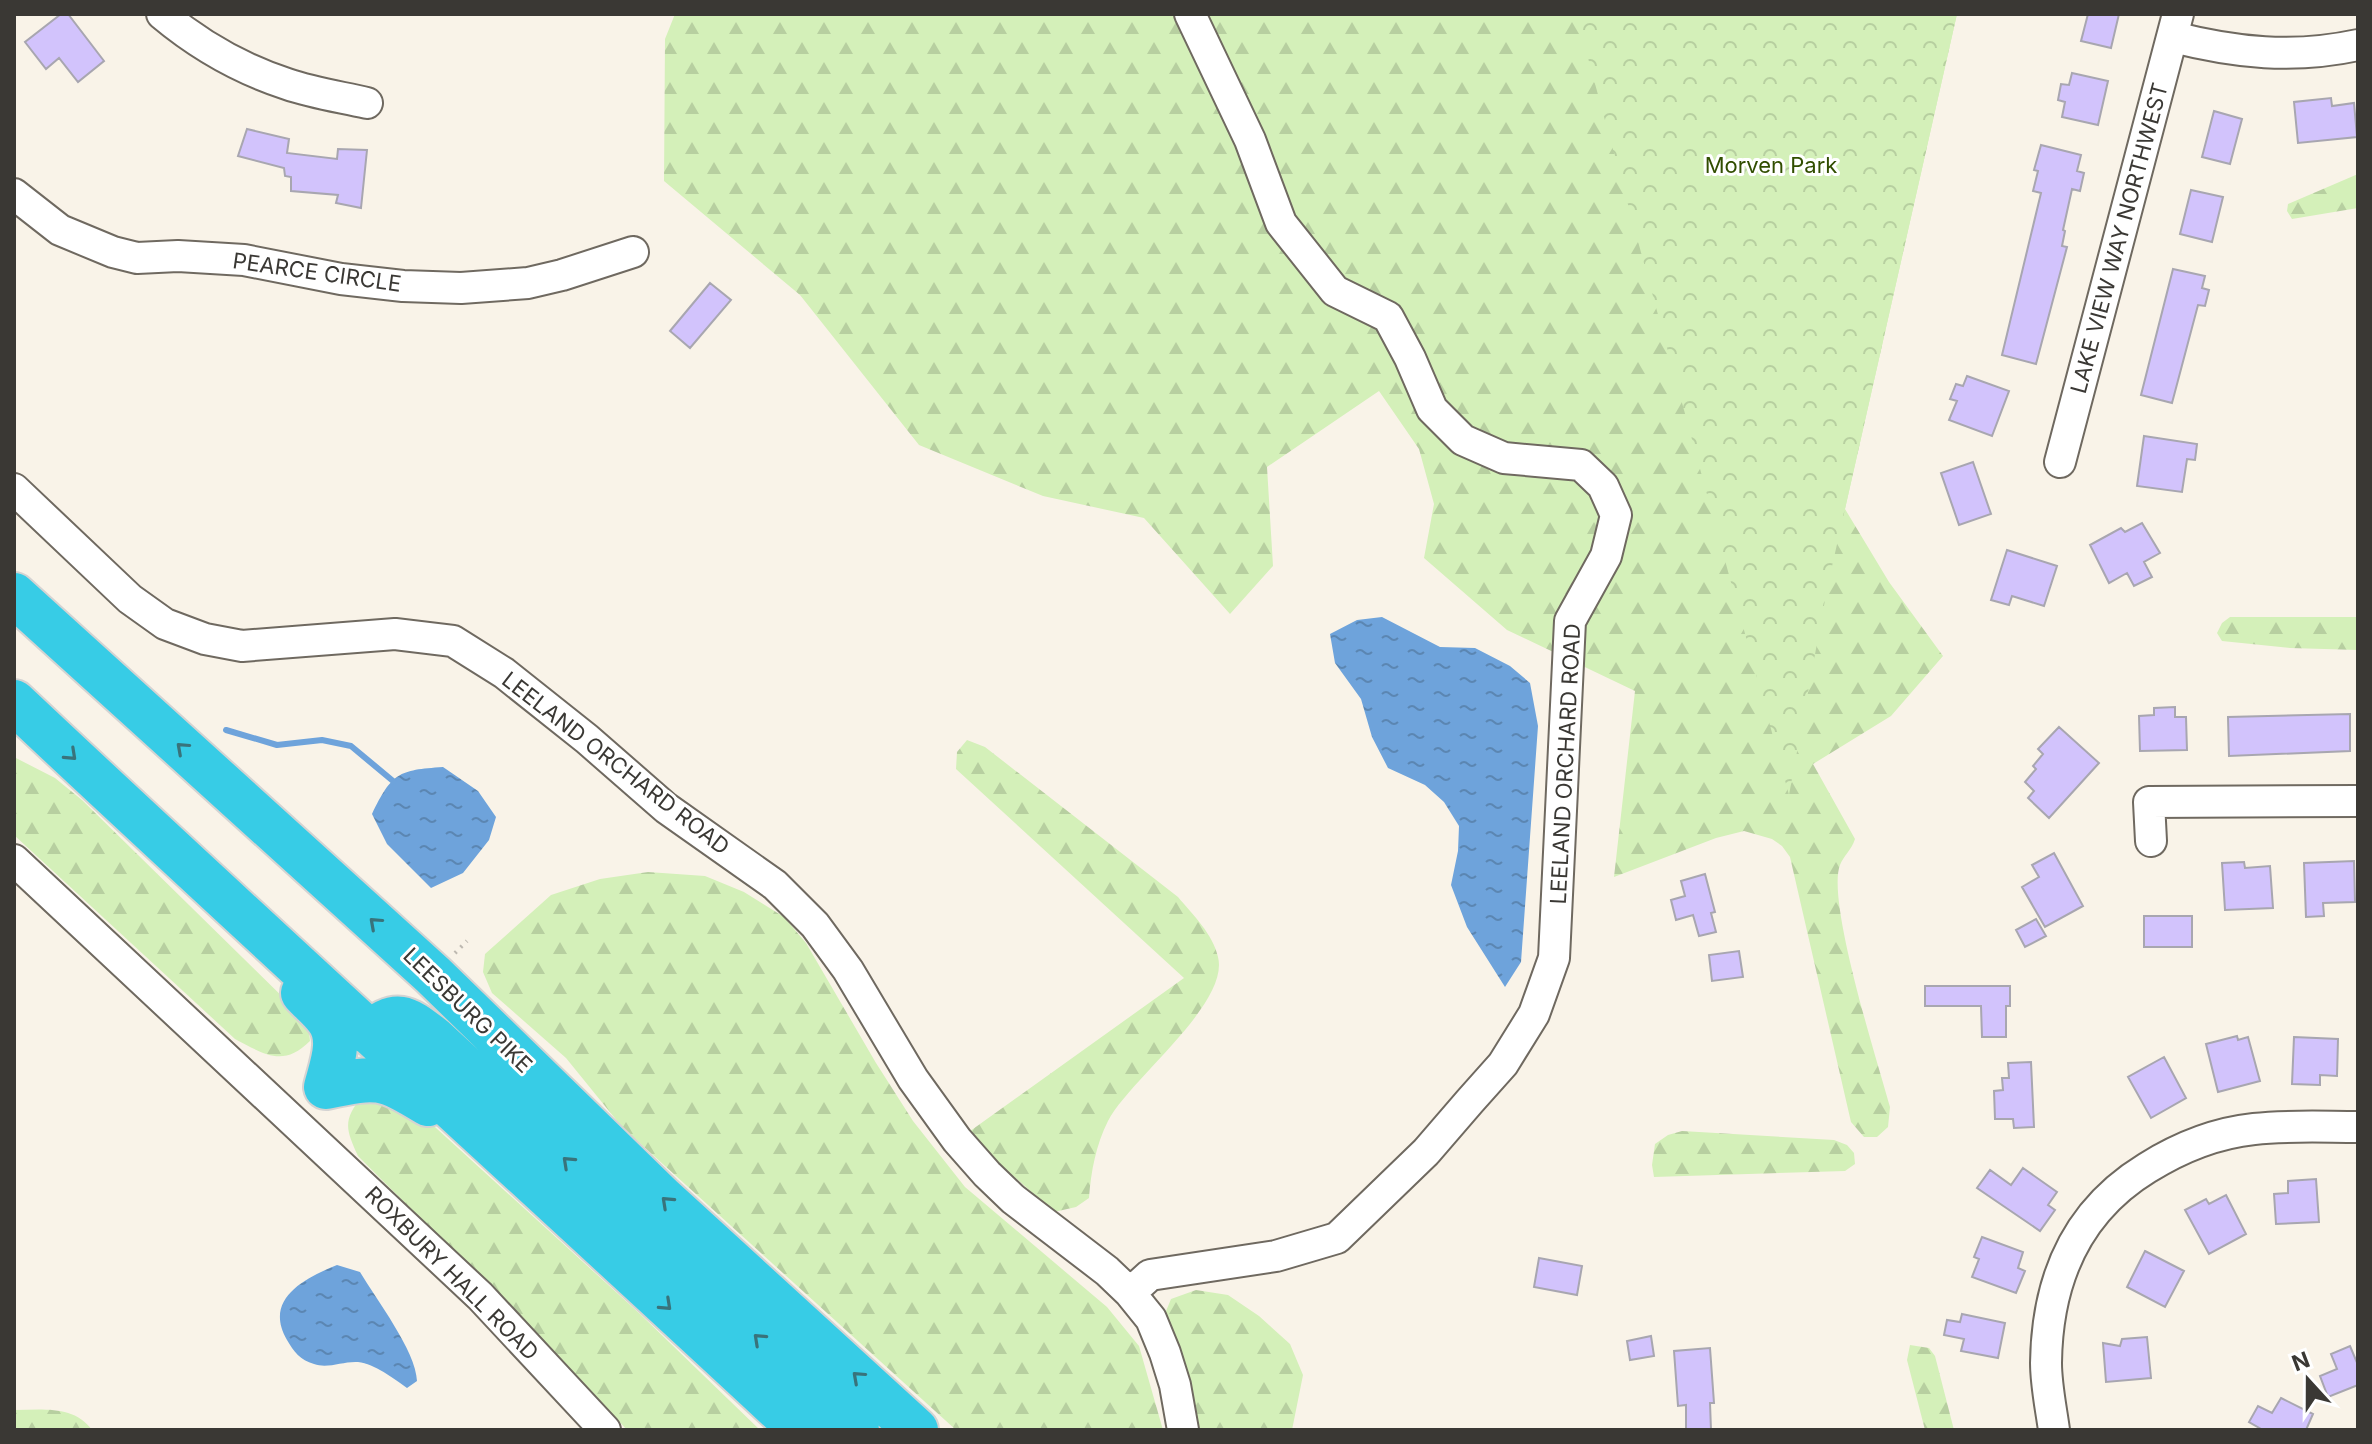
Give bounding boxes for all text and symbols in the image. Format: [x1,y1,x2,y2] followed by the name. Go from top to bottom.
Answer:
[2065,80,2173,396] street label: LAKE VIEW WAY NORTHWEST
[1705,152,1837,178] park label: Morven Park
[231,247,403,297] street label: PEARCE CIRCLE
[1545,623,1585,905] street label: LEELAND ORCHARD ROAD
[497,666,735,860] street label: LEELAND ORCHARD ROAD
[177,744,192,758] one-way arrow
[62,746,76,761] one-way arrow
[369,918,384,933] one-way arrow
[398,942,538,1078] street label: LEESBURG PIKE
[563,1157,577,1172] one-way arrow
[360,1181,544,1365] street label: ROXBURY HALL ROAD
[661,1197,676,1211] one-way arrow
[657,1295,671,1310] one-way arrow
[753,1334,768,1348] one-way arrow
[2268,1340,2348,1420] north arrow
[2288,1346,2313,1376] text: N
[853,1373,868,1387] one-way arrow

